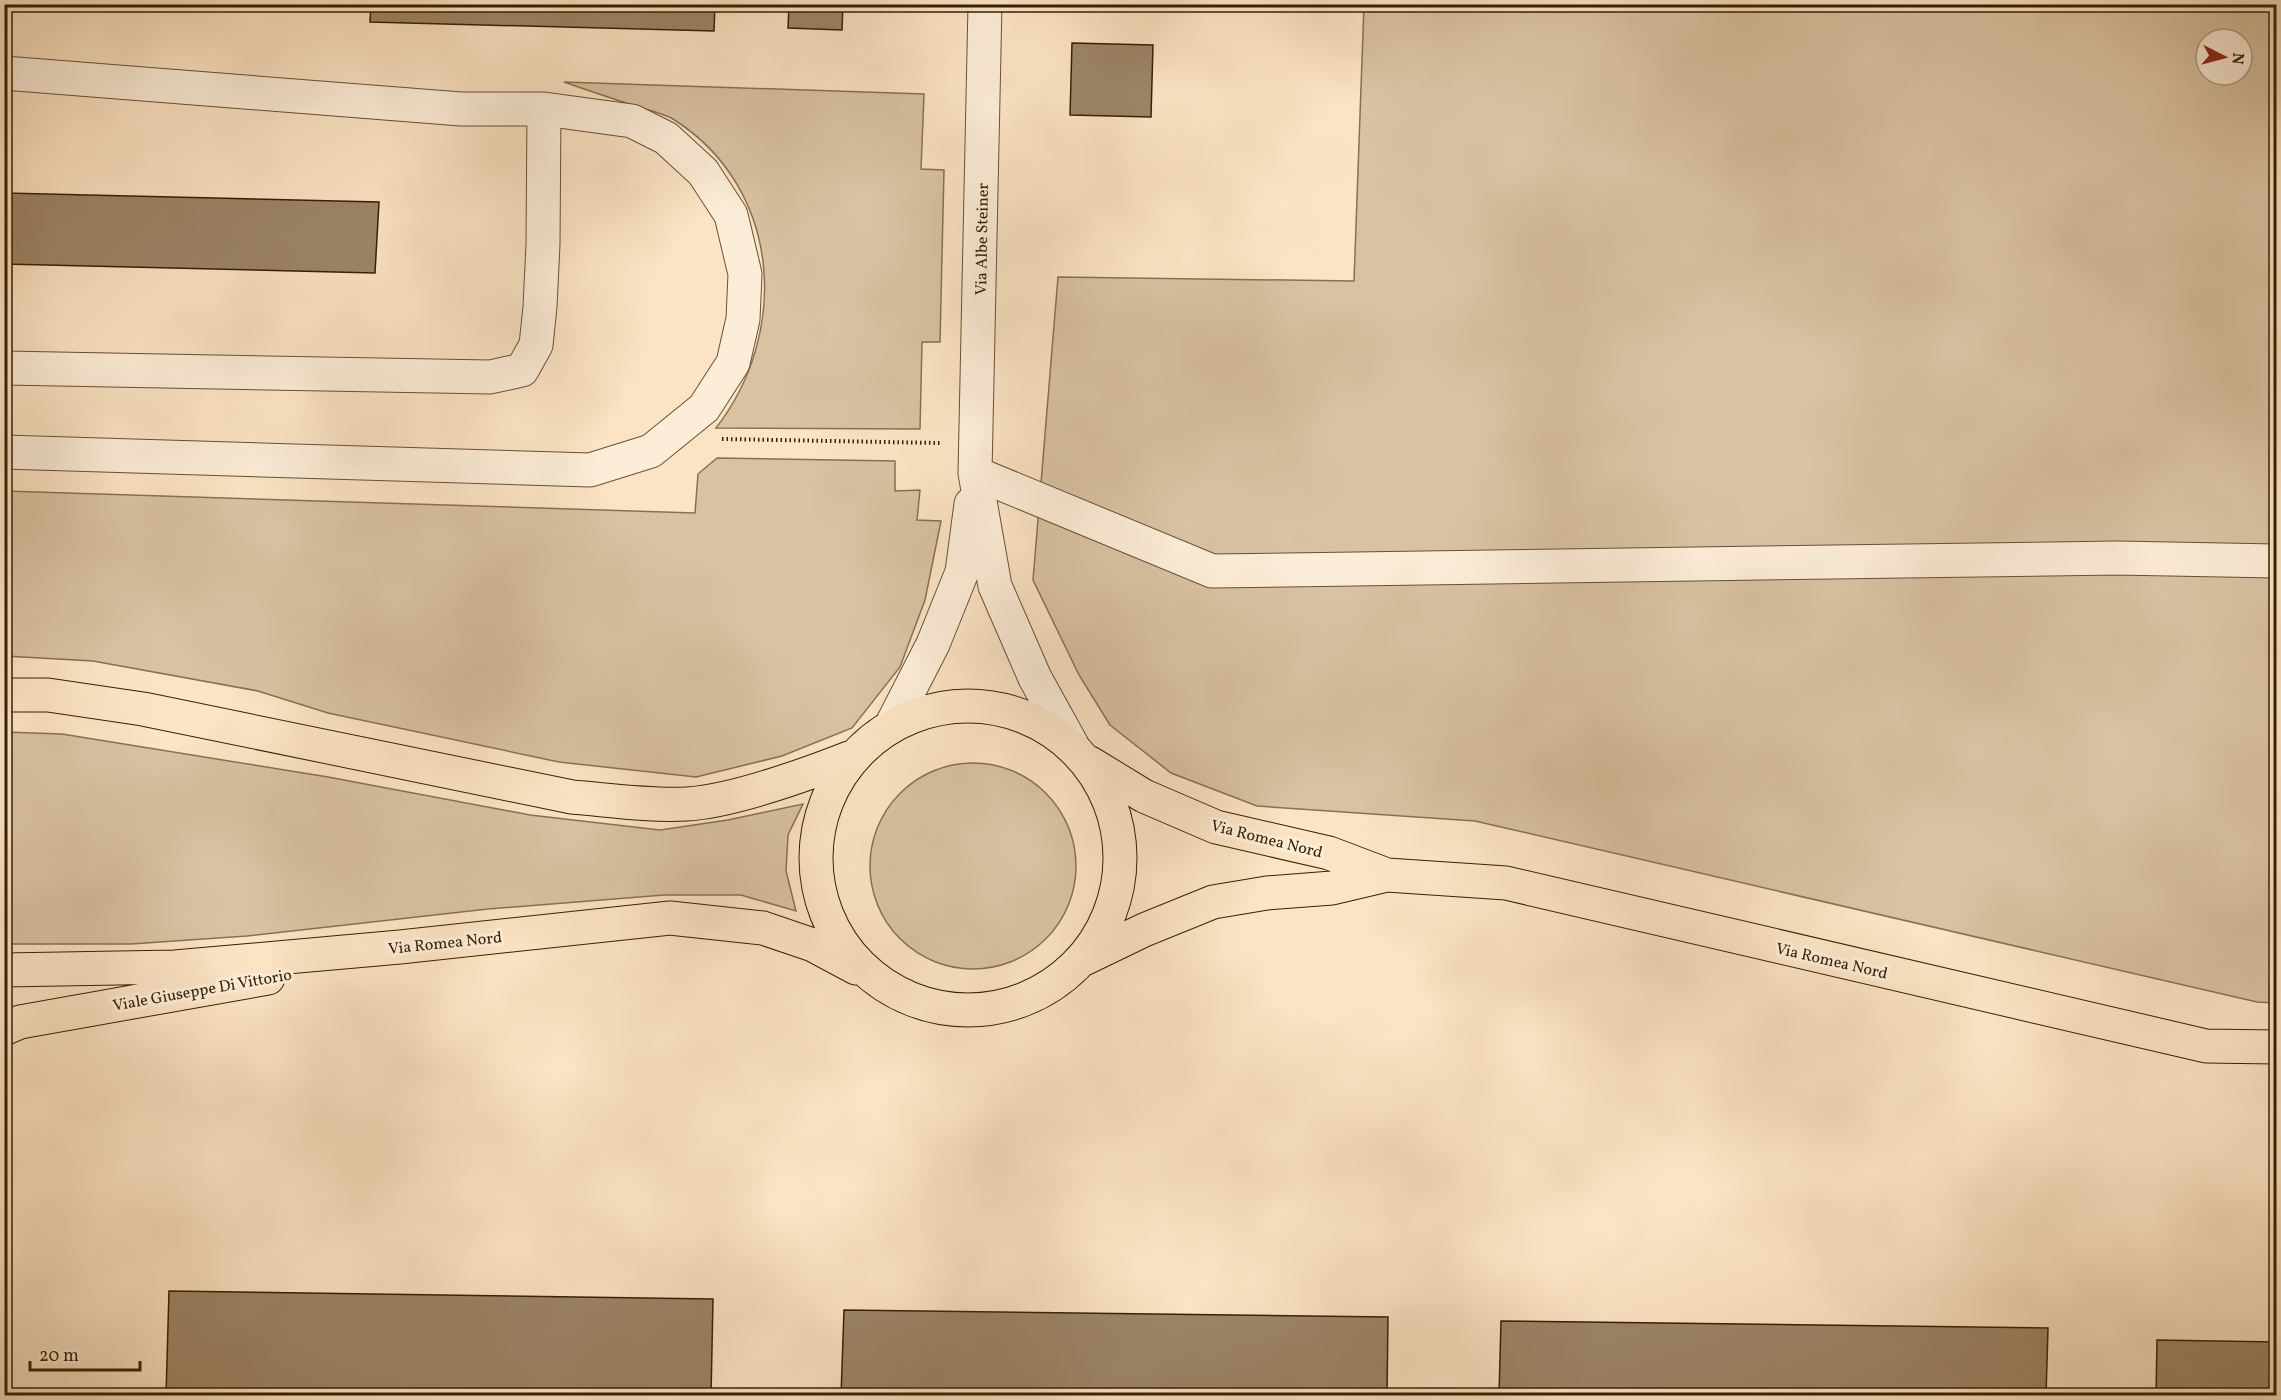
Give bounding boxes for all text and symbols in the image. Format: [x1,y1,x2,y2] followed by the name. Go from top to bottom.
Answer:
[2194,27,2254,87] north arrow
[2225,51,2248,66] text: N
[971,182,995,295] street label: Via Albe Steiner
[1208,815,1325,864] street label: Via Romea Nord
[387,927,503,961] street label: Via Romea Nord
[1773,938,1890,986] street label: Via Romea Nord
[111,964,294,1018] street label: Viale Giuseppe Di Vittorio
[30,1334,140,1372] scale bar
[39,1344,79,1369] text: 20 m

